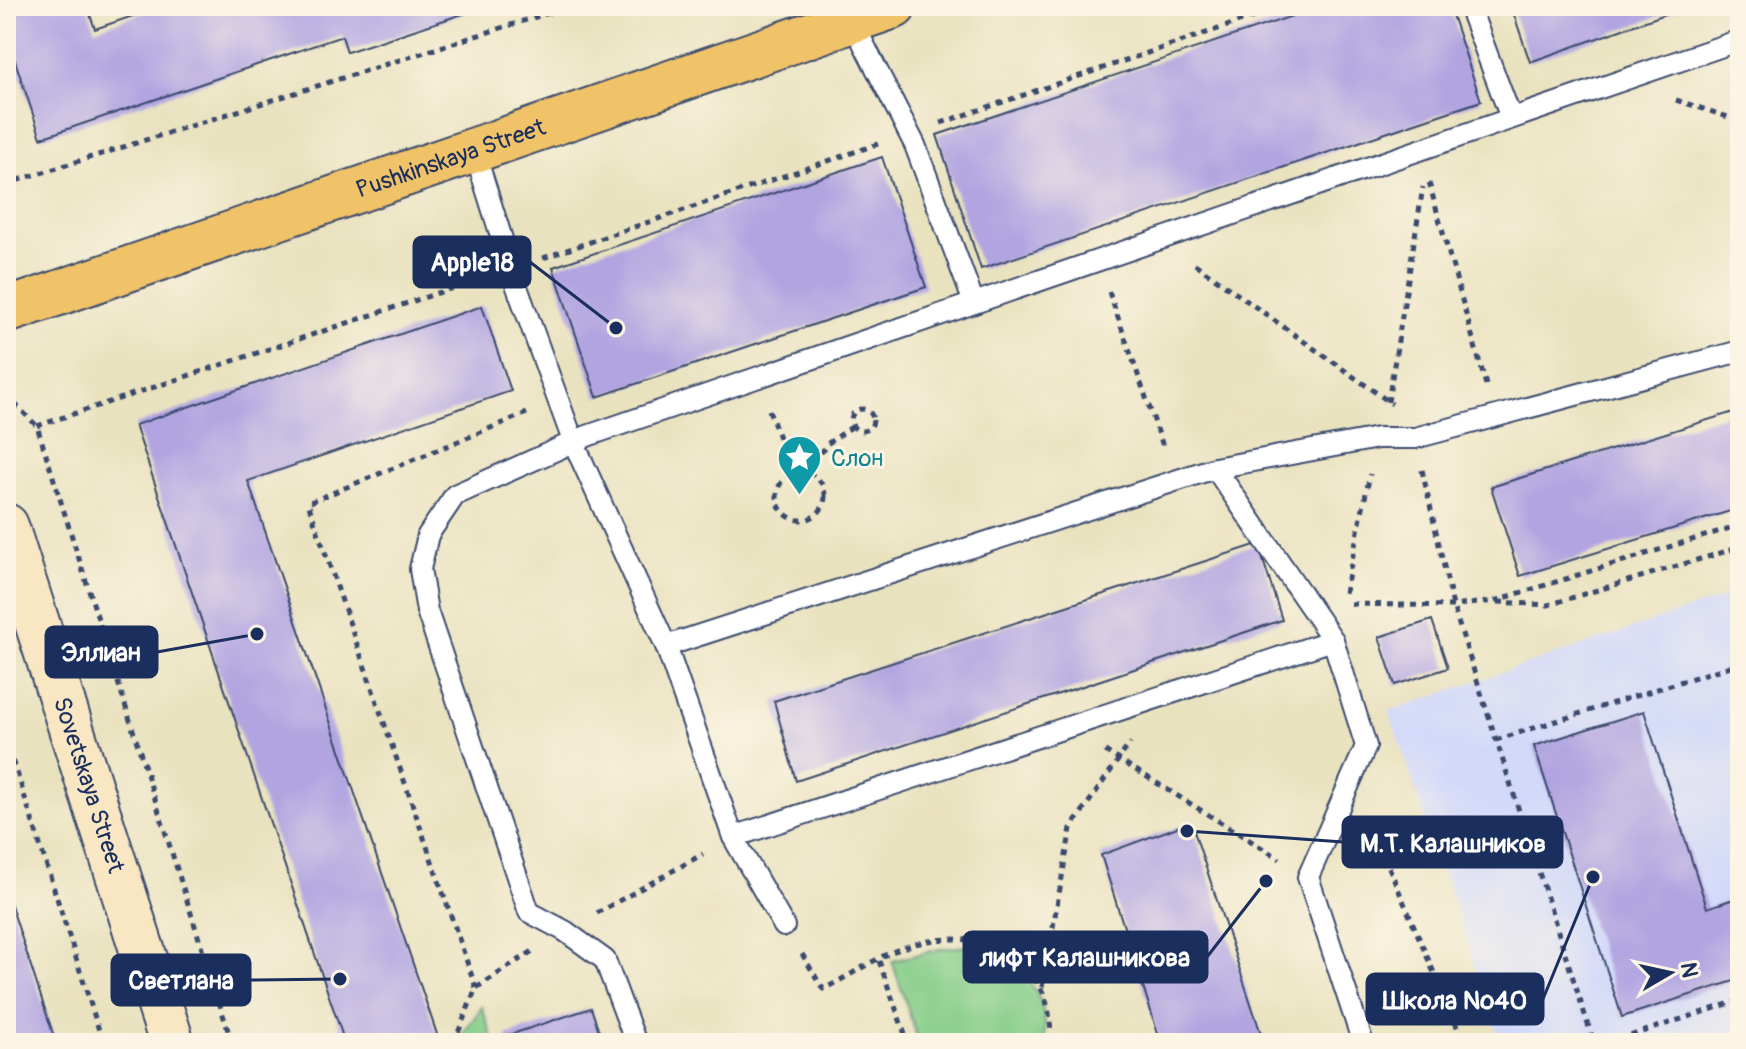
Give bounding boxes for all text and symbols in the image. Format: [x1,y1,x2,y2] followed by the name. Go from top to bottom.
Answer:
[352,113,549,205] street label: Pushkinskaya Street
[414,237,530,287] callout: Apple18
[430,247,514,279] text: Apple18
[776,434,824,497] place icon: Слон
[831,444,883,473] place label: Слон
[46,627,157,677] callout: Эллиан
[61,637,141,669] text: Эллиан
[47,694,131,877] street label: Sovetskaya Street
[1343,817,1562,867] callout: М.Т. Калашников
[1360,828,1546,860] text: М.Т. Калашников
[964,932,1207,982] callout: лифт Калашникова
[1630,933,1710,1013] north arrow
[979,942,1190,974] text: лифт Калашникова
[112,955,250,1005] callout: Светлана
[1674,960,1704,980] text: N
[128,965,234,997] text: Светлана
[1367,974,1543,1024] callout: Школа №40
[1382,985,1527,1017] text: Школа №40

